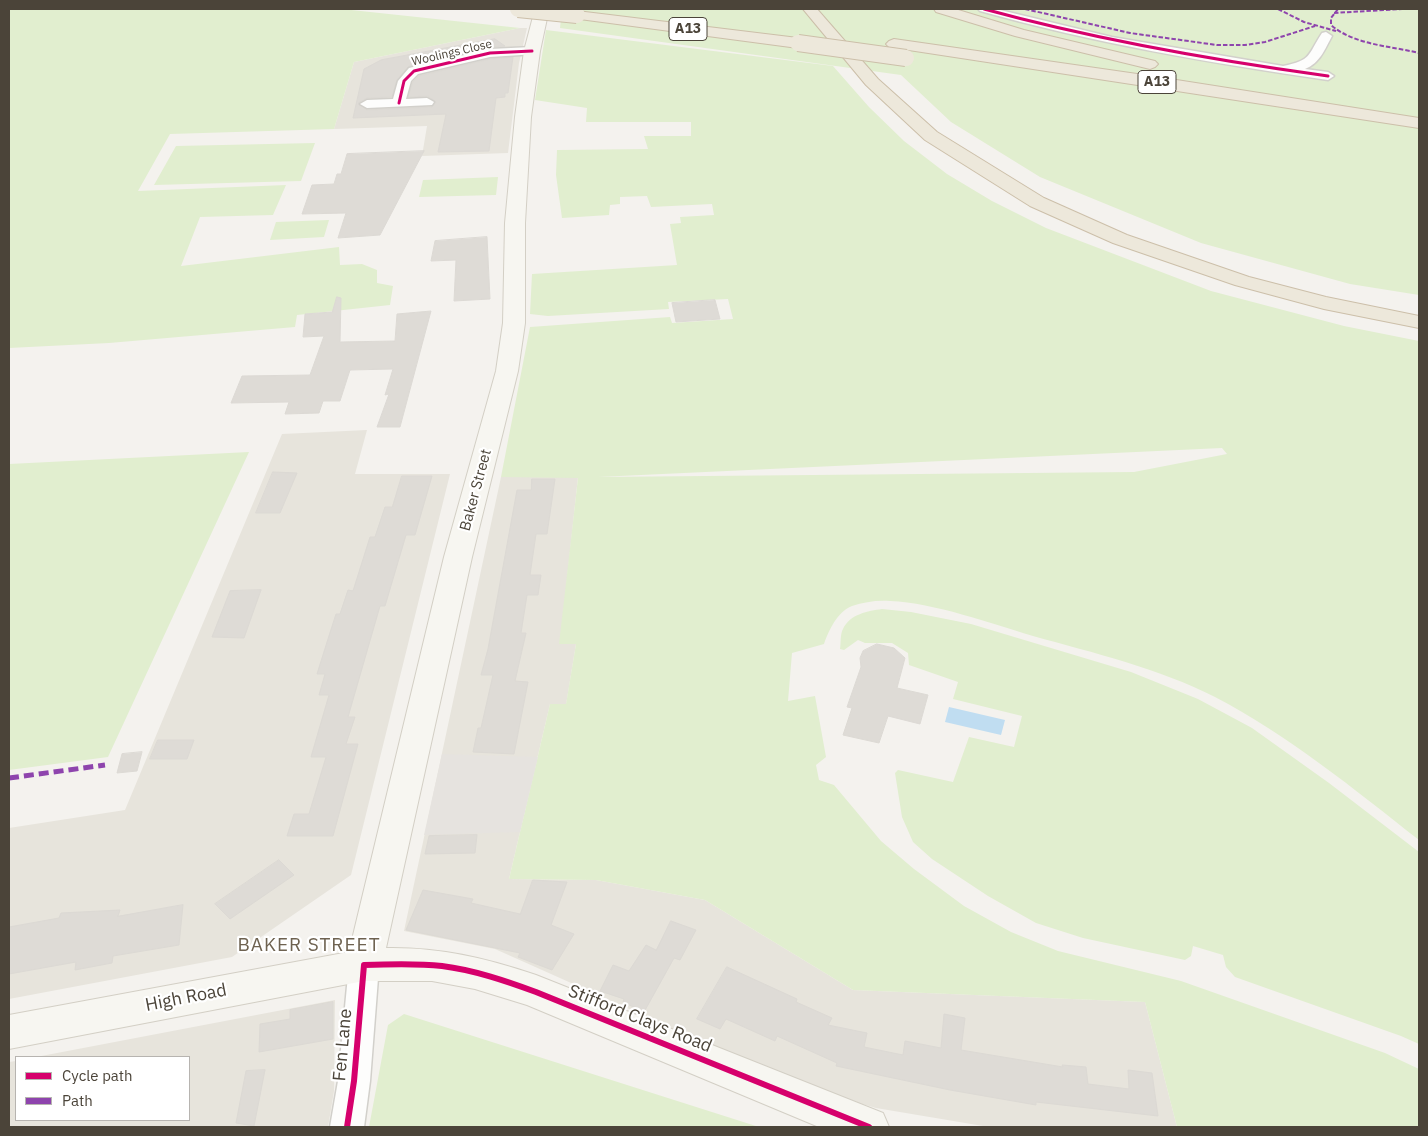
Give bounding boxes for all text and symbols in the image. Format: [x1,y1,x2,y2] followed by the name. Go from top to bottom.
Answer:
[669,18,707,40] road number: A13
[410,37,494,69] street label: Woolings Close
[1138,70,1176,94] road number: A13
[456,447,496,533] street label: Baker Street
[236,935,382,957] district label: BAKER STREET
[143,980,229,1016] street label: High Road
[565,980,715,1058] street label: Stifford Clays Road
[329,1008,357,1082] street label: Fen Lane
[15,1056,190,1121] legend
[62,1066,133,1085] text: Cycle path
[62,1091,93,1110] text: Path

